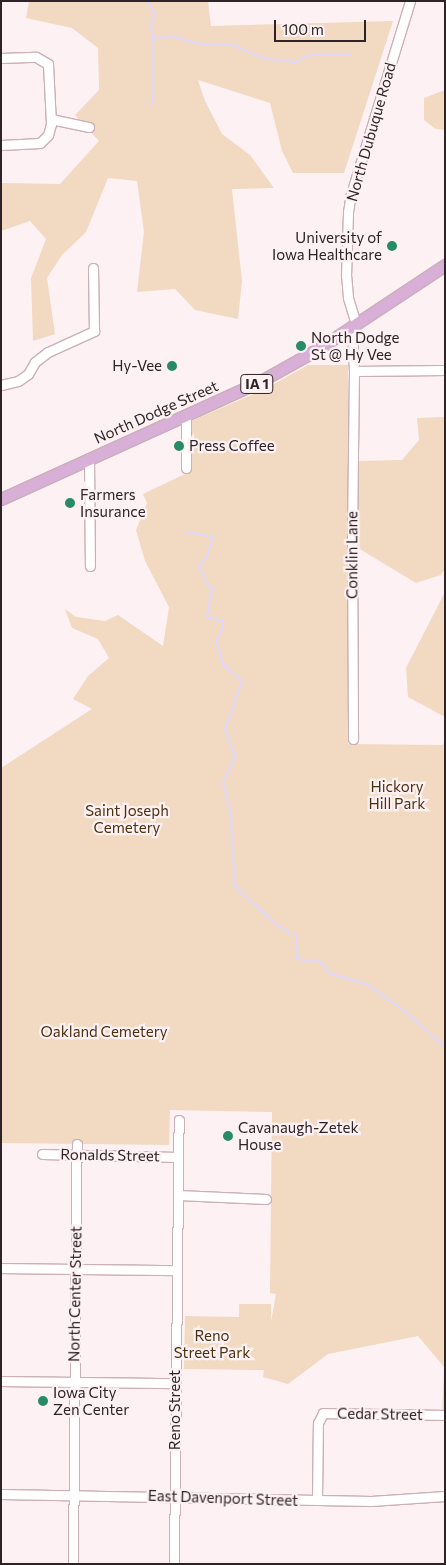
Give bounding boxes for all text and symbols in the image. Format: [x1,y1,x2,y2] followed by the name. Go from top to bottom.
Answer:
[276,10,368,42] scale bar
[282,20,324,38] text: 100 m
[343,61,399,203] street label: North Dubuque Road
[272,228,382,263] place label: University of Iowa Healthcare
[386,240,398,252] marker: University of Iowa Healthcare
[311,328,399,363] place label: North Dodge St @ Hy Vee
[295,340,307,352] marker: North Dodge St @ Hy Vee
[112,357,162,375] place label: Hy-Vee
[166,360,178,372] marker: Hy-Vee
[240,372,274,396] road number: IA 1
[91,377,221,447] street label: North Dodge Street
[189,437,275,455] place label: Press Coffee
[173,440,185,452] marker: Press Coffee
[80,485,146,520] place label: Farmers Insurance
[64,497,76,509] marker: Farmers Insurance
[343,511,361,599] street label: Conklin Lane
[369,777,425,812] park label: Hickory Hill Park
[85,801,169,836] park label: Saint Joseph Cemetery
[41,1023,167,1041] park label: Oakland Cemetery
[238,1118,359,1153] place label: Cavanaugh-Zetek House
[222,1130,234,1142] marker: Cavanaugh-Zetek House
[60,1145,160,1165] street label: Ronalds Street
[65,1226,85,1362] street label: North Center Street
[174,1326,250,1361] park label: Reno Street Park
[166,1370,184,1450] street label: Reno Street
[53,1383,129,1418] place label: Iowa City Zen Center
[37,1395,49,1407] marker: Iowa City Zen Center
[337,1404,423,1424] street label: Cedar Street
[148,1486,298,1510] street label: East Davenport Street

